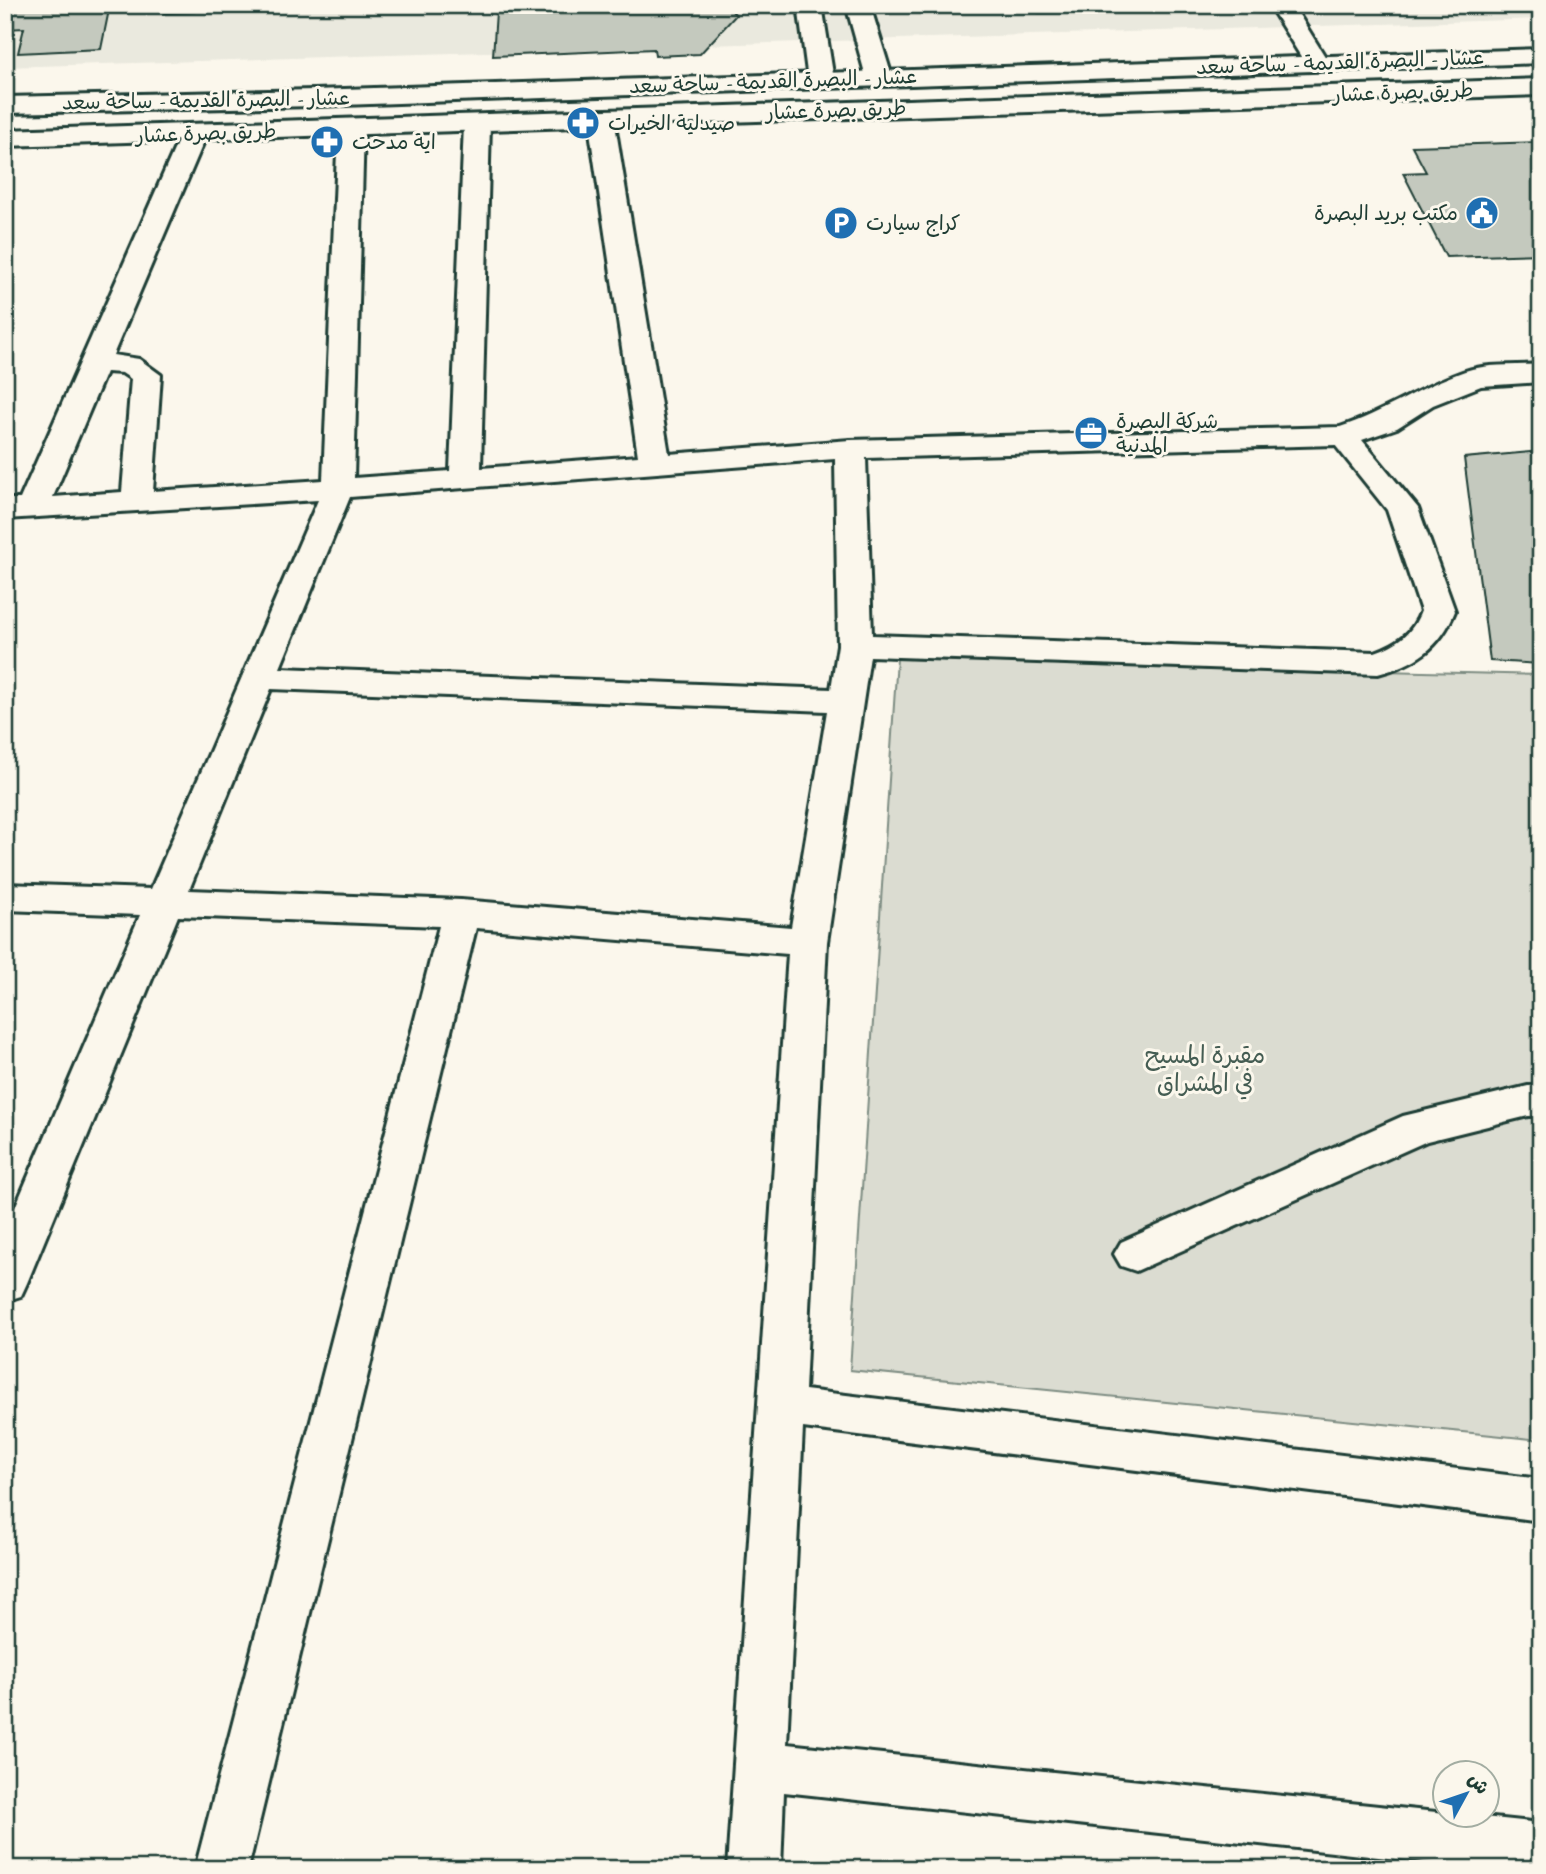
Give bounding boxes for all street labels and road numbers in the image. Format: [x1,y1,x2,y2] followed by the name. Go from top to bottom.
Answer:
[1196,44,1484,80] street label: عشار - البصرة القديمة - ساحة سعد
[629,63,917,99] street label: عشار - البصرة القديمة - ساحة سعد
[1330,77,1474,108] street label: طريق بصرة عشار
[62,84,350,116] street label: عشار - البصرة القديمة - ساحة سعد
[763,95,907,126] street label: طريق بصرة عشار
[133,118,277,149] street label: طريق بصرة عشار

